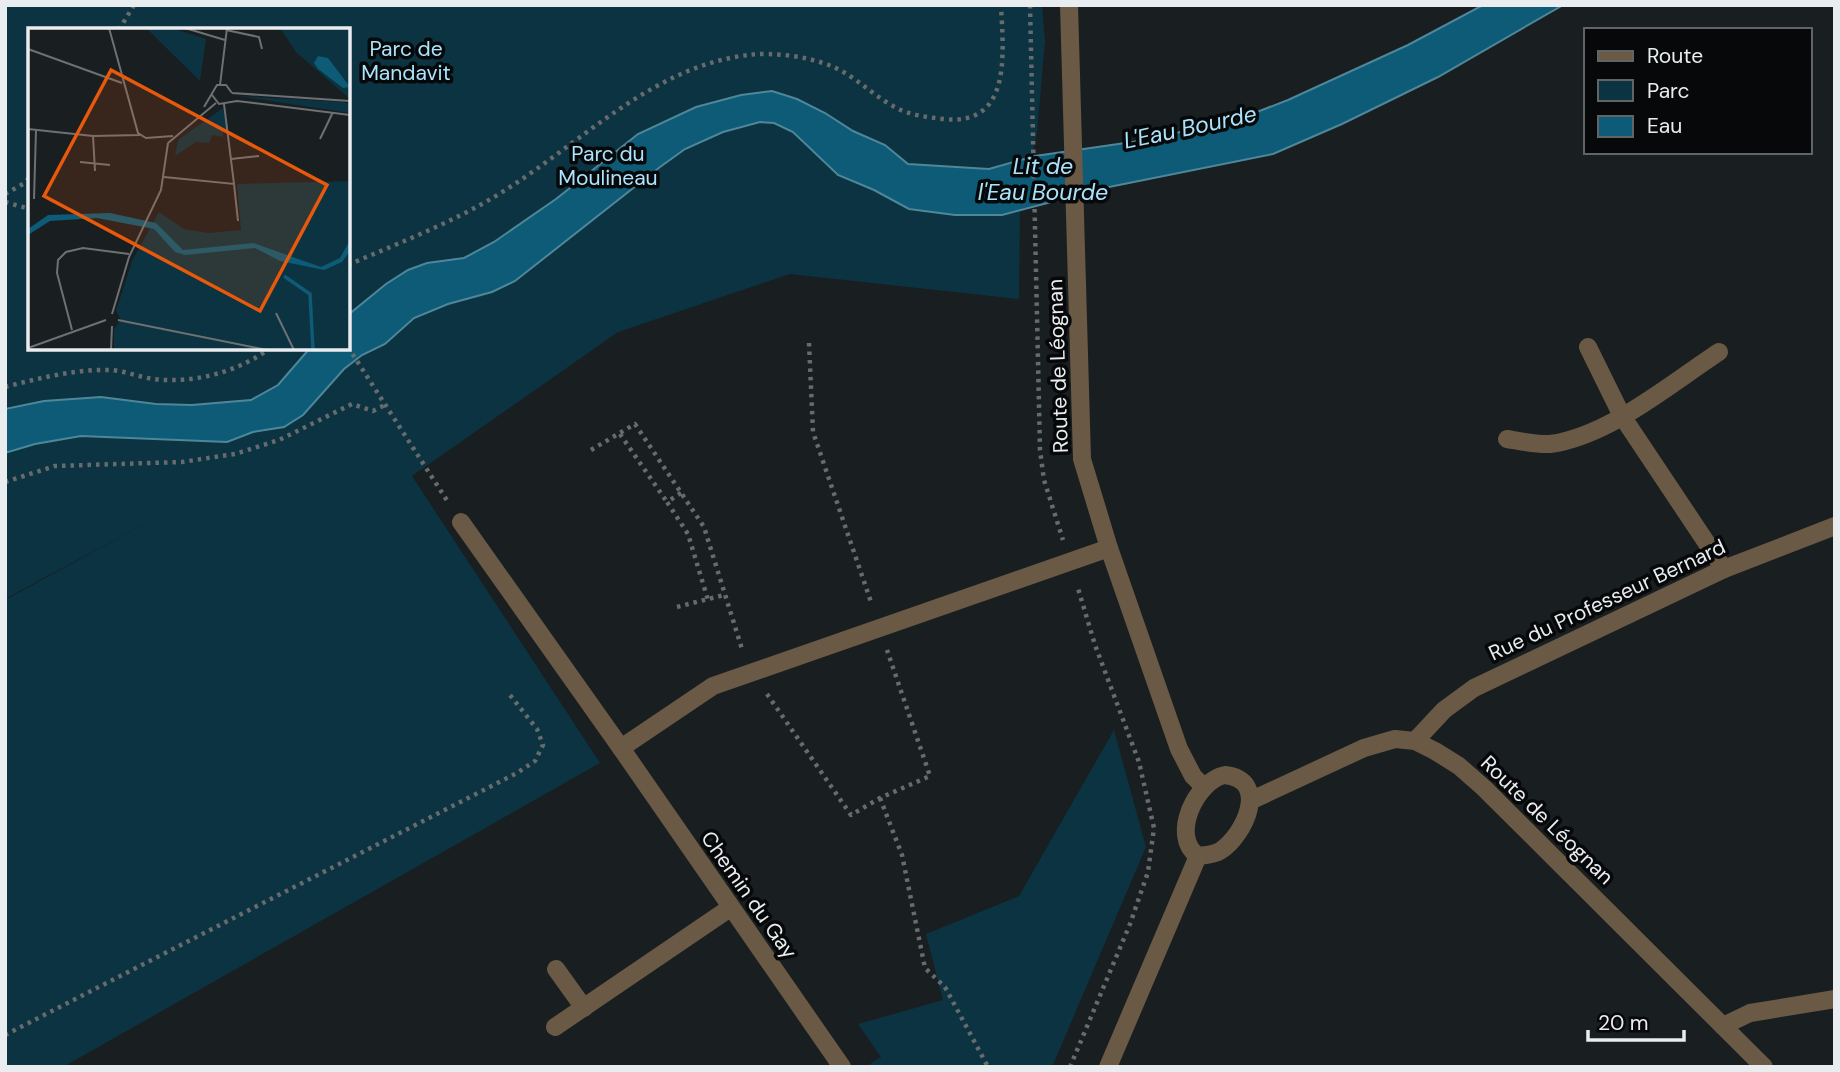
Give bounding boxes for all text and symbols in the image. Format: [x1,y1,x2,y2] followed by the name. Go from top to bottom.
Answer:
[28,28,350,350] inset map
[1584,28,1812,154] legend
[361,35,451,87] park label: Parc de Mandavit
[1647,42,1703,70] text: Route
[1647,77,1690,105] text: Parc
[1121,98,1259,156] water label: L'Eau Bourde
[1647,112,1682,140] text: Eau
[558,140,658,192] park label: Parc du Moulineau
[978,151,1108,207] water label: Lit de l'Eau Bourde
[1041,278,1075,454] street label: Route de Léognan
[1484,533,1730,667] street label: Rue du Professeur Bernard
[1475,749,1619,891] street label: Route de Léognan
[695,826,804,965] street label: Chemin du Gay
[1588,998,1684,1042] scale bar
[1598,1009,1649,1037] text: 20 m

